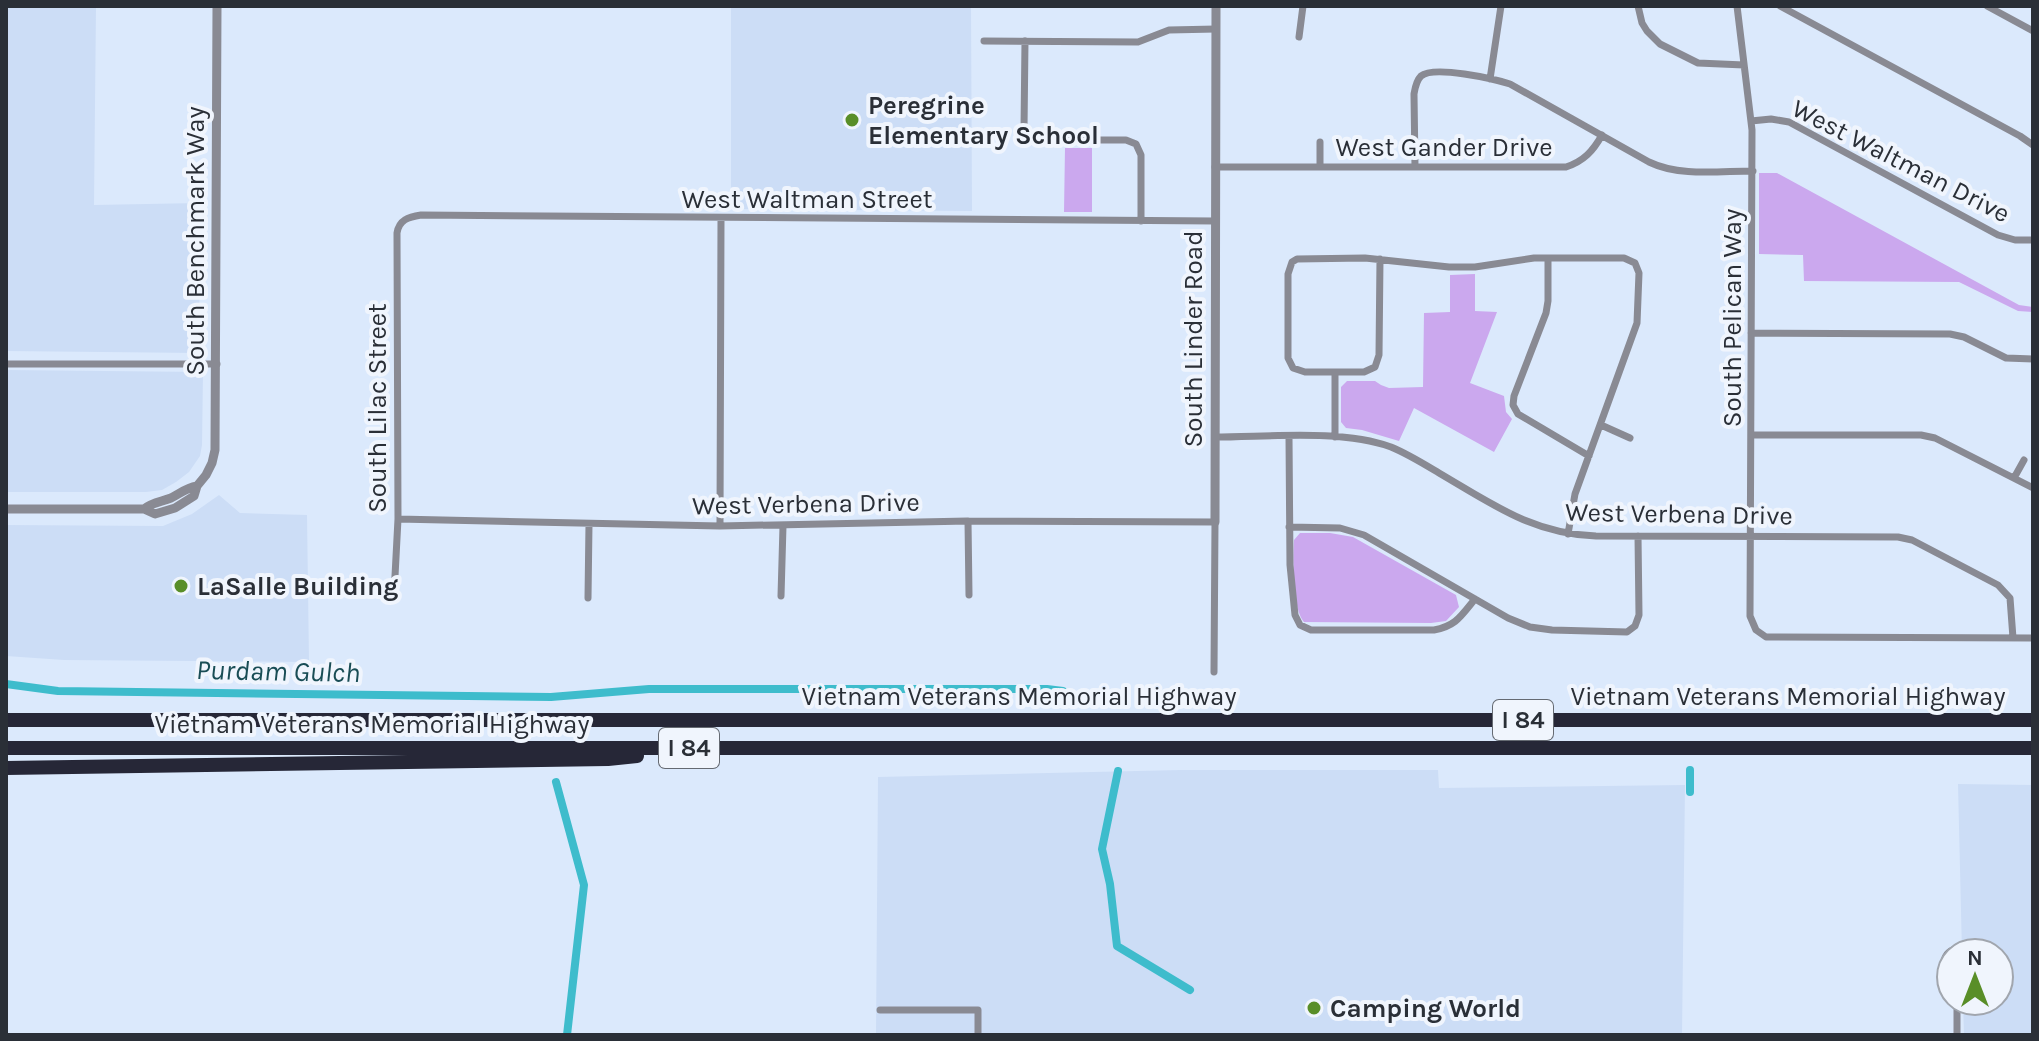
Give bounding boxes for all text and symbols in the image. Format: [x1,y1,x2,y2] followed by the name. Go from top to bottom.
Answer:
[868,90,1099,151] place label: Peregrine Elementary School
[1787,93,2015,229] street label: West Waltman Drive
[180,106,211,376] street label: South Benchmark Way
[843,111,861,129] marker: Peregrine Elementary School
[1335,132,1553,163] street label: West Gander Drive
[681,184,933,215] street label: West Waltman Street
[1717,209,1748,427] street label: South Pelican Way
[1178,230,1209,448] street label: South Linder Road
[362,303,393,513] street label: South Lilac Street
[692,487,920,521] street label: West Verbena Drive
[1565,497,1793,531] street label: West Verbena Drive
[197,571,398,602] place label: LaSalle Building
[172,577,190,595] marker: LaSalle Building
[196,653,360,689] water label: Purdam Gulch
[801,681,1237,712] street label: Vietnam Veterans Memorial Highway
[1570,681,2006,712] street label: Vietnam Veterans Memorial Highway
[1493,700,1553,740] road number: I 84
[154,709,590,740] street label: Vietnam Veterans Memorial Highway
[659,728,719,768] road number: I 84
[1935,937,2015,1017] north arrow
[1967,945,1983,971] text: N
[1330,993,1521,1024] place label: Camping World
[1305,999,1323,1017] marker: Camping World

